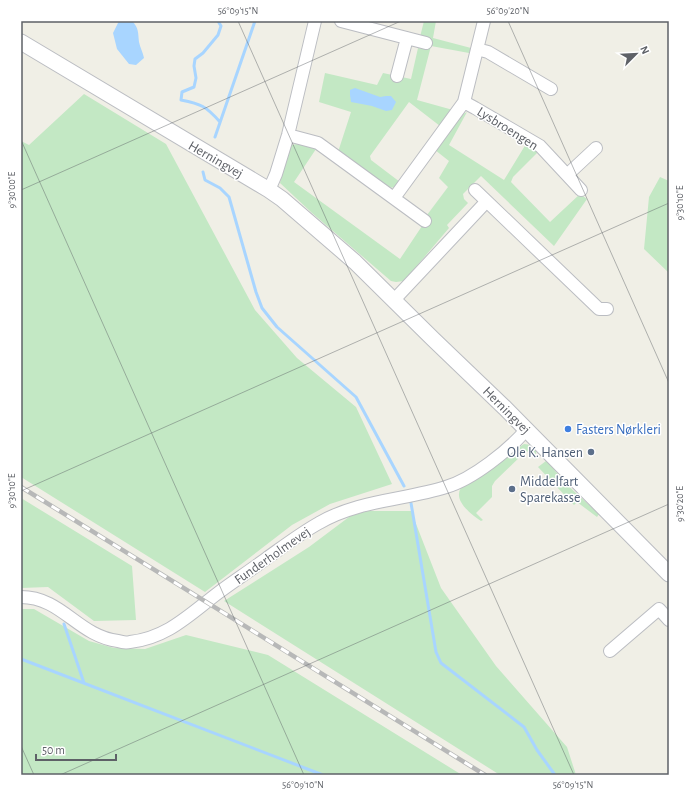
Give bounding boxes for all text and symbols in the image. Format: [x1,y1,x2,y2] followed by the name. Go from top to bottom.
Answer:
[218,6,258,16] text: 56°09'15"N
[487,6,529,16] text: 56°09'20"N
[616,34,656,74] north arrow
[638,44,651,56] text: N
[474,105,541,153] street label: Lysbroengen
[186,139,245,181] street label: Herningvej
[7,171,17,208] text: 9°30'00"E
[675,185,685,221] text: 9°30'10"E
[480,384,533,437] street label: Herningvej
[576,423,661,437] place label: Fasters Nørkleri
[563,424,573,434] marker: Fasters Nørkleri
[507,446,583,460] place label: Ole K. Hansen
[586,447,596,457] marker: Ole K. Hansen
[7,473,17,509] text: 9°30'10"E
[520,475,580,505] place label: Middelfart Sparekasse
[507,484,517,494] marker: Middelfart Sparekasse
[675,486,685,522] text: 9°30'20"E
[232,525,313,587] street label: Funderholmevej
[36,736,116,762] scale bar
[42,744,65,756] text: 50 m
[282,780,324,790] text: 56°09'10"N
[553,780,593,790] text: 56°09'15"N

